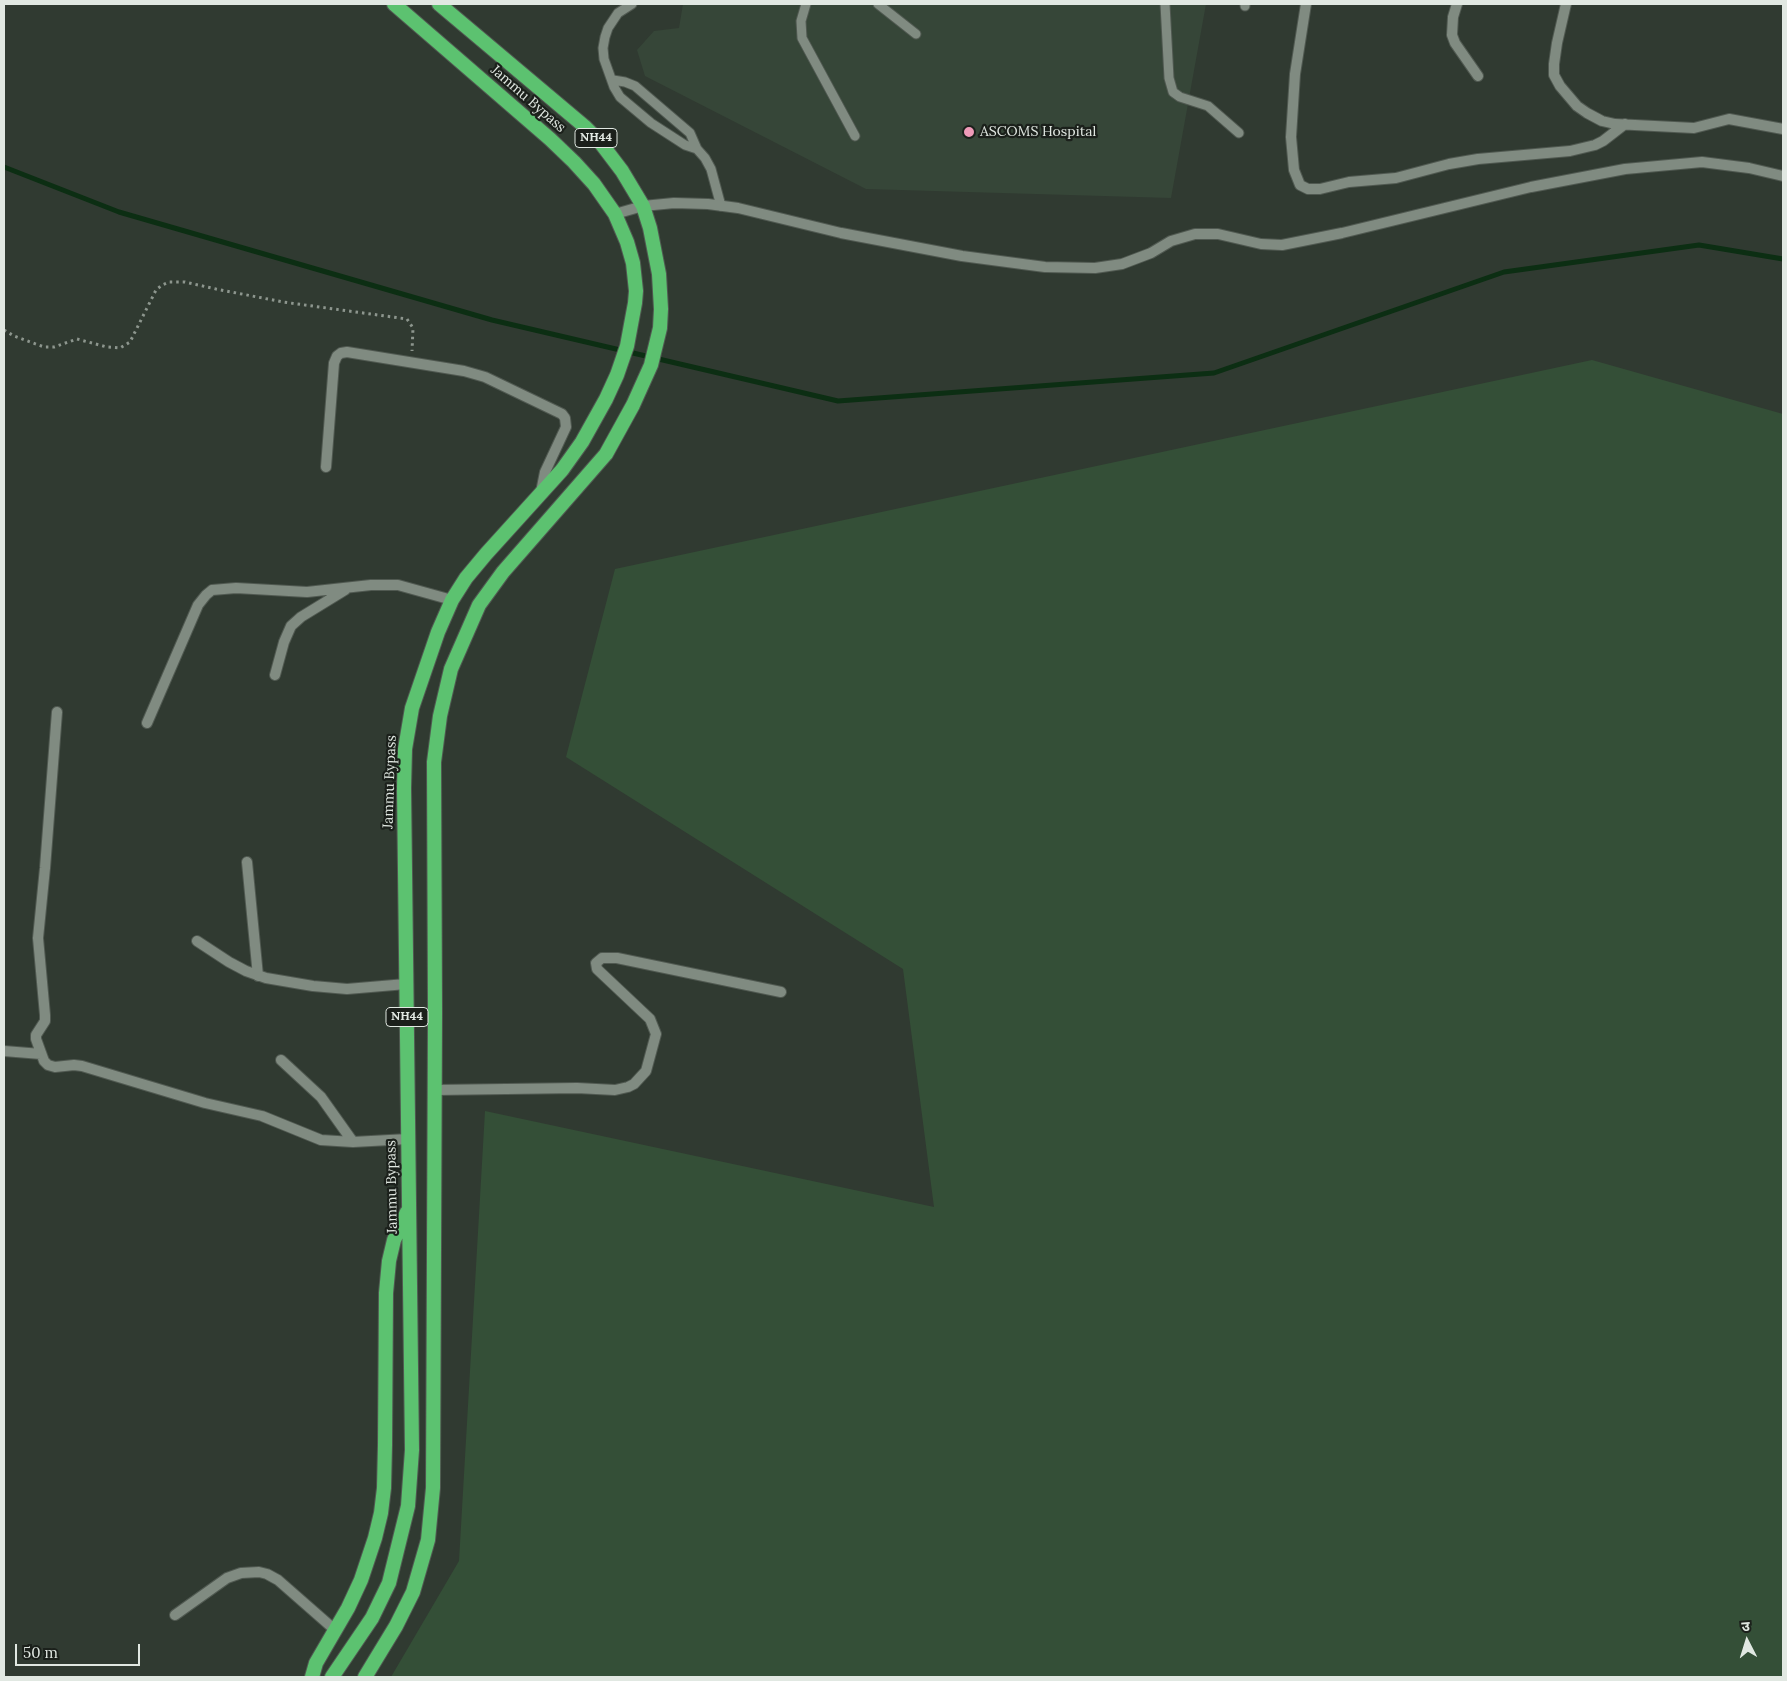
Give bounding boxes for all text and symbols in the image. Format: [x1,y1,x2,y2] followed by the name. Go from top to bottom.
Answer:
[487,62,569,136] street label: Jammu Bypass
[980,124,1096,140] place label: ASCOMS Hospital
[962,125,976,139] marker: ASCOMS Hospital
[575,128,617,148] road number: NH44
[380,735,400,829] street label: Jammu Bypass
[386,1008,428,1026] road number: NH44
[383,1140,401,1234] street label: Jammu Bypass
[1722,1616,1772,1666] north arrow
[1741,1617,1751,1635] text: उ
[18,1634,142,1666] scale bar
[23,1643,58,1662] text: 50 m

